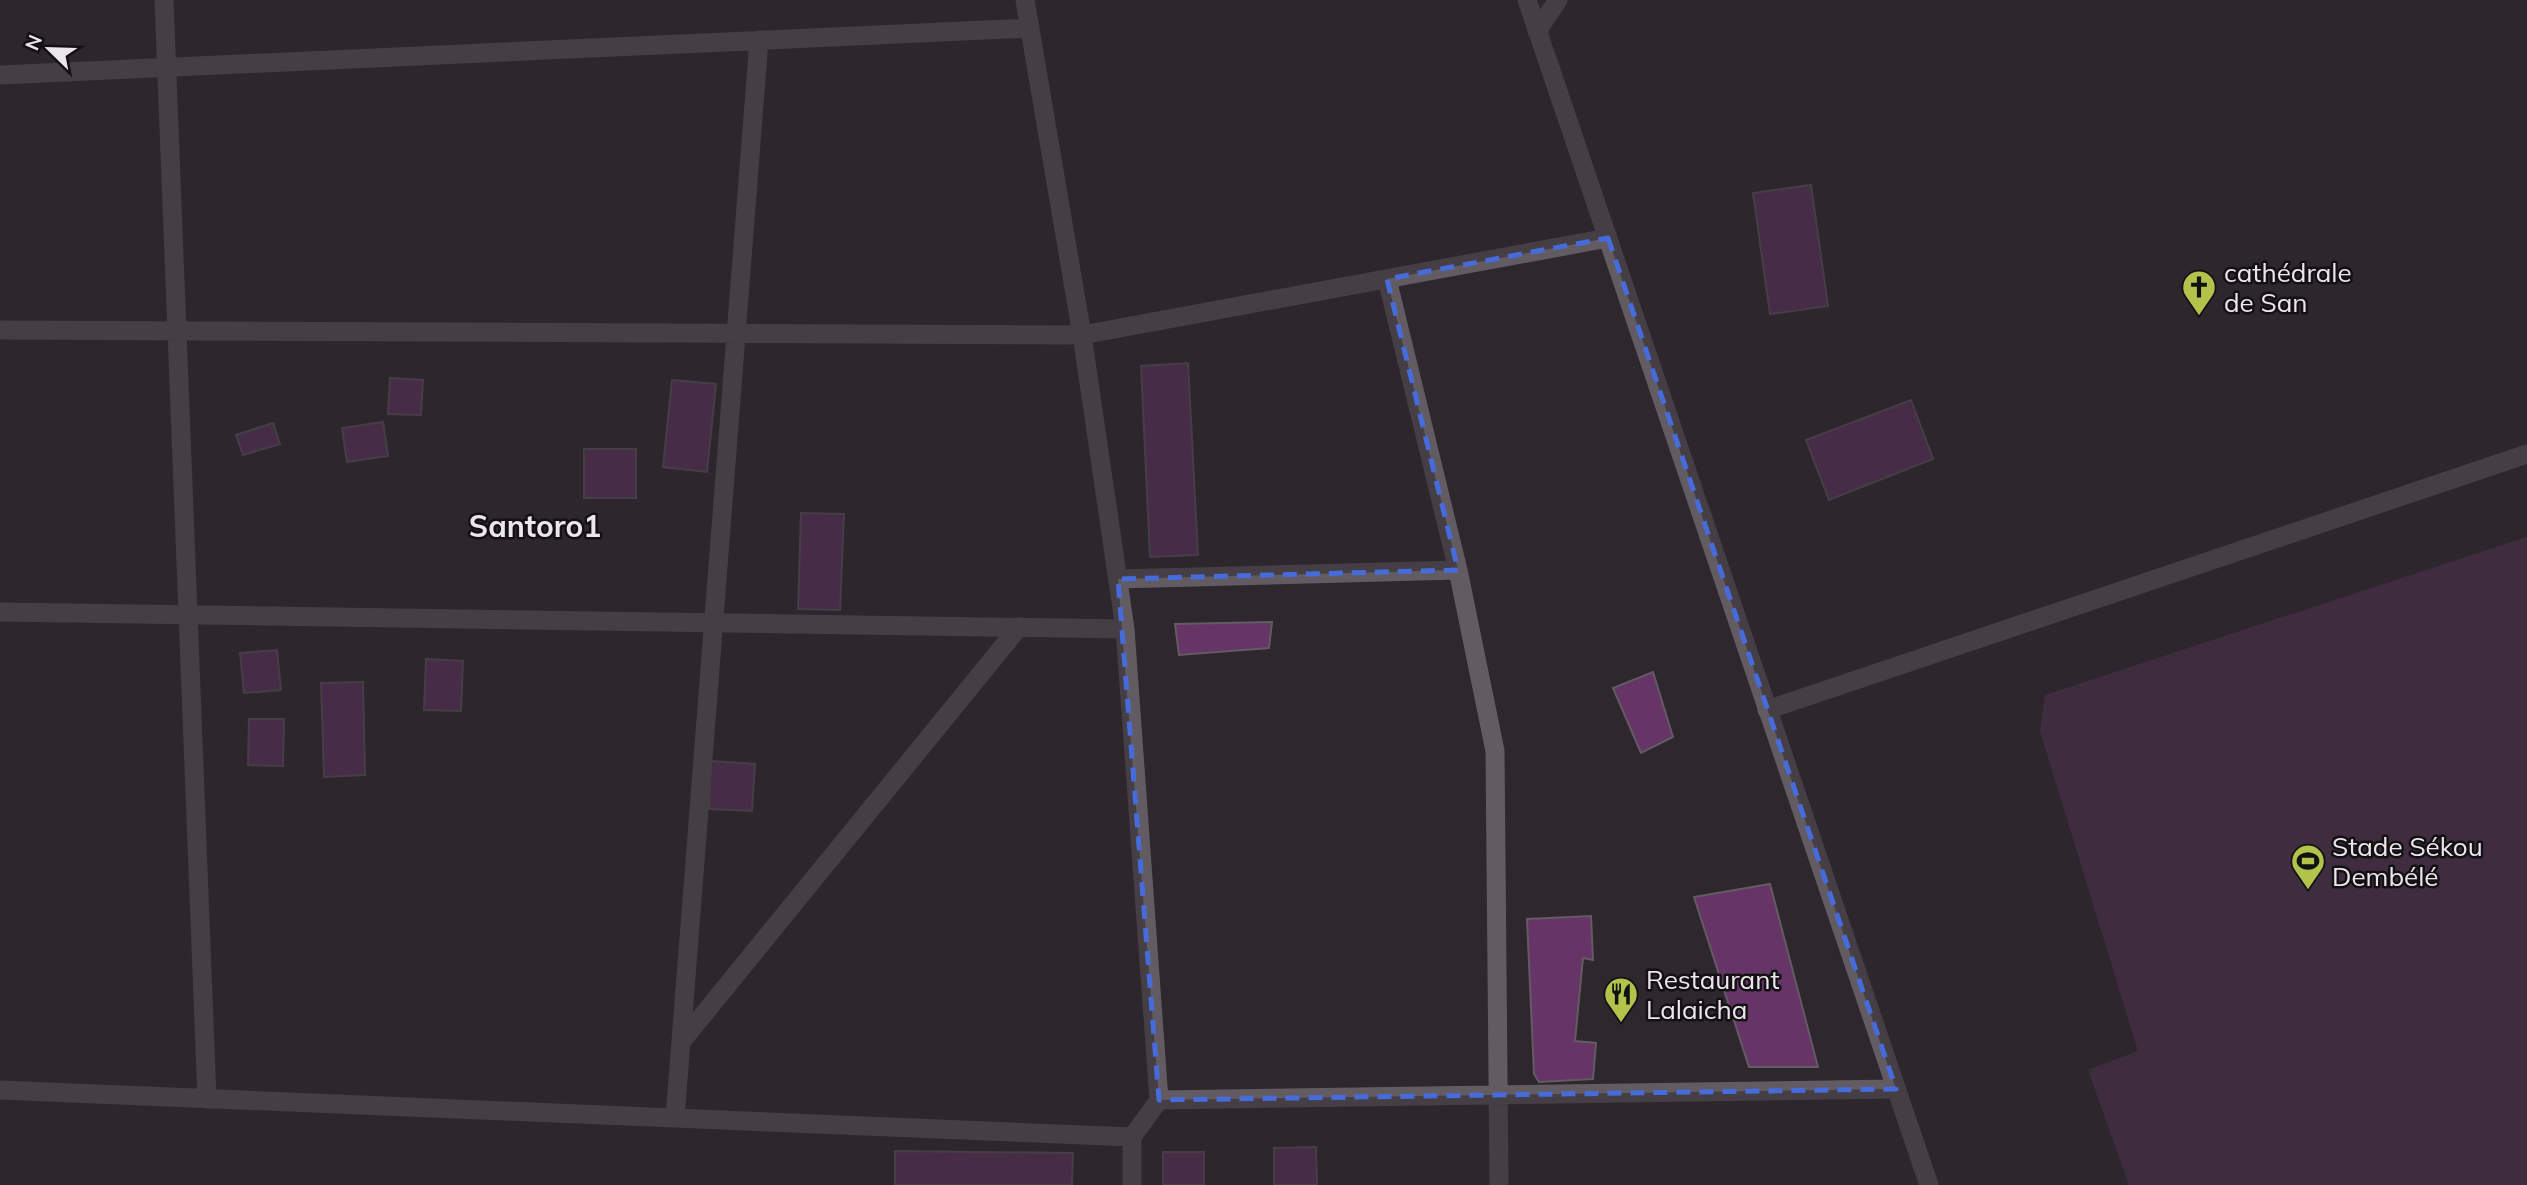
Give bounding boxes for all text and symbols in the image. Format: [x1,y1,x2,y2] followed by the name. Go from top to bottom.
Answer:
[14,14,84,84] north arrow
[20,31,47,54] text: N
[2224,256,2352,319] place label: cathédrale de San
[2180,268,2218,317] church icon: cathédrale de San
[469,507,601,545] district label: Santoro1
[2332,830,2483,893] place label: Stade Sékou Dembélé
[2289,842,2327,891] sports icon: Stade Sékou Dembélé
[1646,963,1780,1026] place label: Restaurant Lalaicha
[1602,975,1640,1024] restaurant icon: Restaurant Lalaicha

